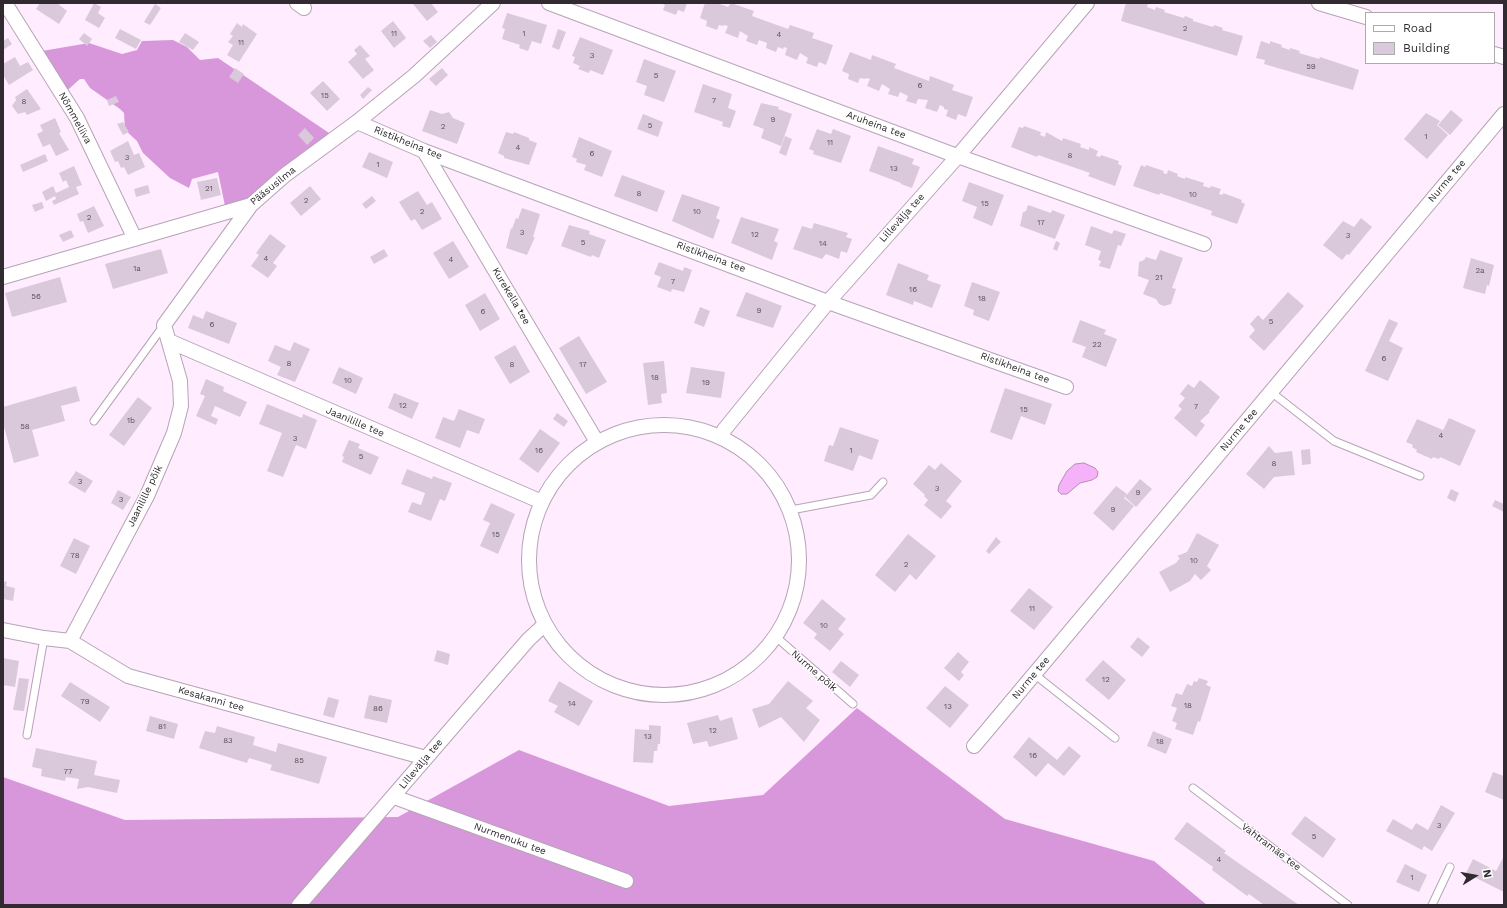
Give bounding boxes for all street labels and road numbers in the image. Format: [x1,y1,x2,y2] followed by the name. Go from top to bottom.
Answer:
[56,90,94,146] street label: Nõmmeliiva
[845,109,907,141] street label: Aruheina tee
[372,124,444,162] street label: Ristikheina tee
[1426,157,1468,205] street label: Nurme tee
[248,164,298,208] street label: Pääsusilma
[877,191,927,245] street label: Lillevälja tee
[675,239,747,275] street label: Ristikheina tee
[489,265,533,327] street label: Kurekella tee
[979,350,1051,386] street label: Ristikheina tee
[324,404,386,440] street label: Jaanilille tee
[1218,406,1260,454] street label: Nurme tee
[125,463,165,529] street label: Jaanilille põik
[789,648,839,694] street label: Nurme põik
[1010,654,1052,702] street label: Nurme tee
[177,684,245,714] street label: Kesakanni tee
[397,737,445,791] street label: Lillevälja tee
[472,820,548,858] street label: Nurmenuku tee
[1239,821,1303,873] street label: Vahtramäe tee

